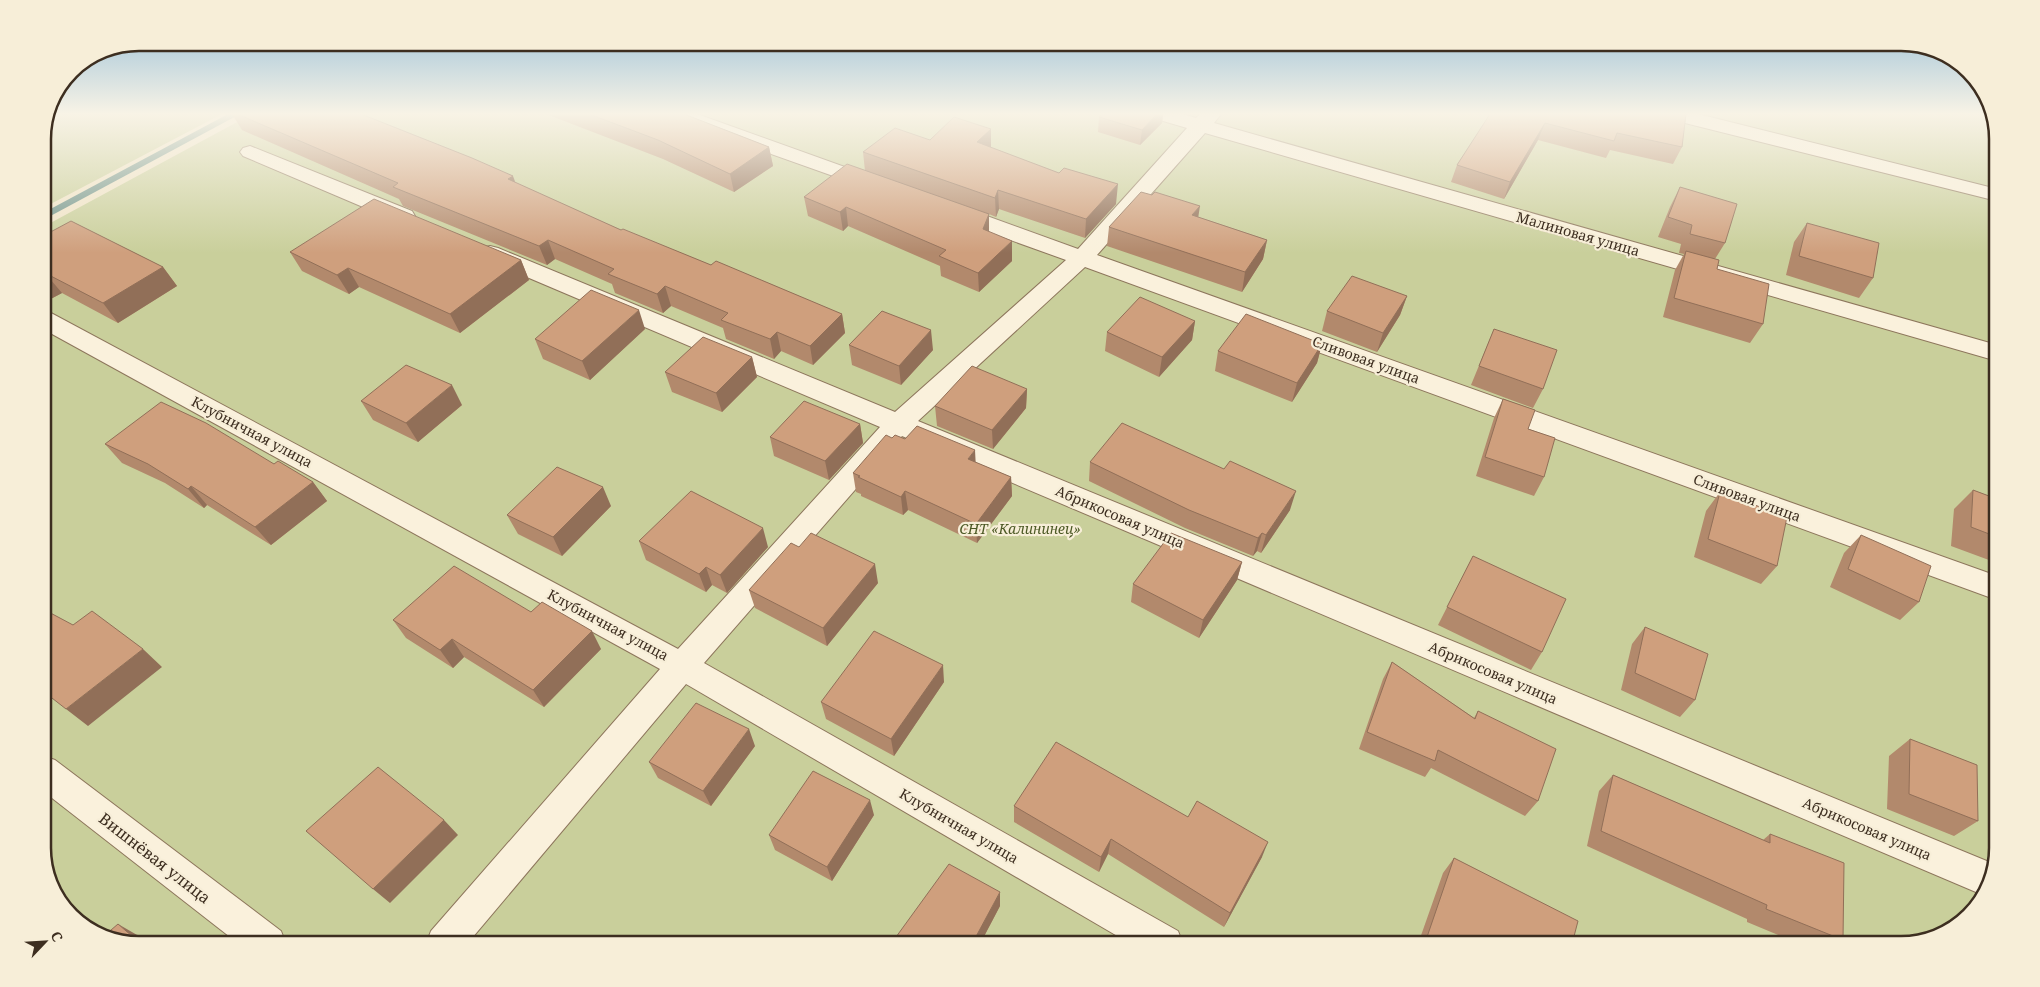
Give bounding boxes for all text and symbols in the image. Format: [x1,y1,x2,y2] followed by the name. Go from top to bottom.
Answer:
[1514,207,1642,260] street label: Малиновая улица
[1310,331,1423,388] street label: Сливовая улица
[188,392,316,472] street label: Клубничная улица
[1691,469,1804,526] street label: Сливовая улица
[1053,481,1188,552] street label: Абрикосовая улица
[959,519,1081,538] park label: СНТ «Калининец»
[544,585,672,665] street label: Клубничная улица
[1426,637,1561,708] street label: Абрикосовая улица
[896,784,1022,867] street label: Клубничная улица
[1800,793,1935,864] street label: Абрикосовая улица
[95,807,215,909] street label: Вишнёвая улица
[20,917,70,967] north arrow
[47,928,68,944] text: С

